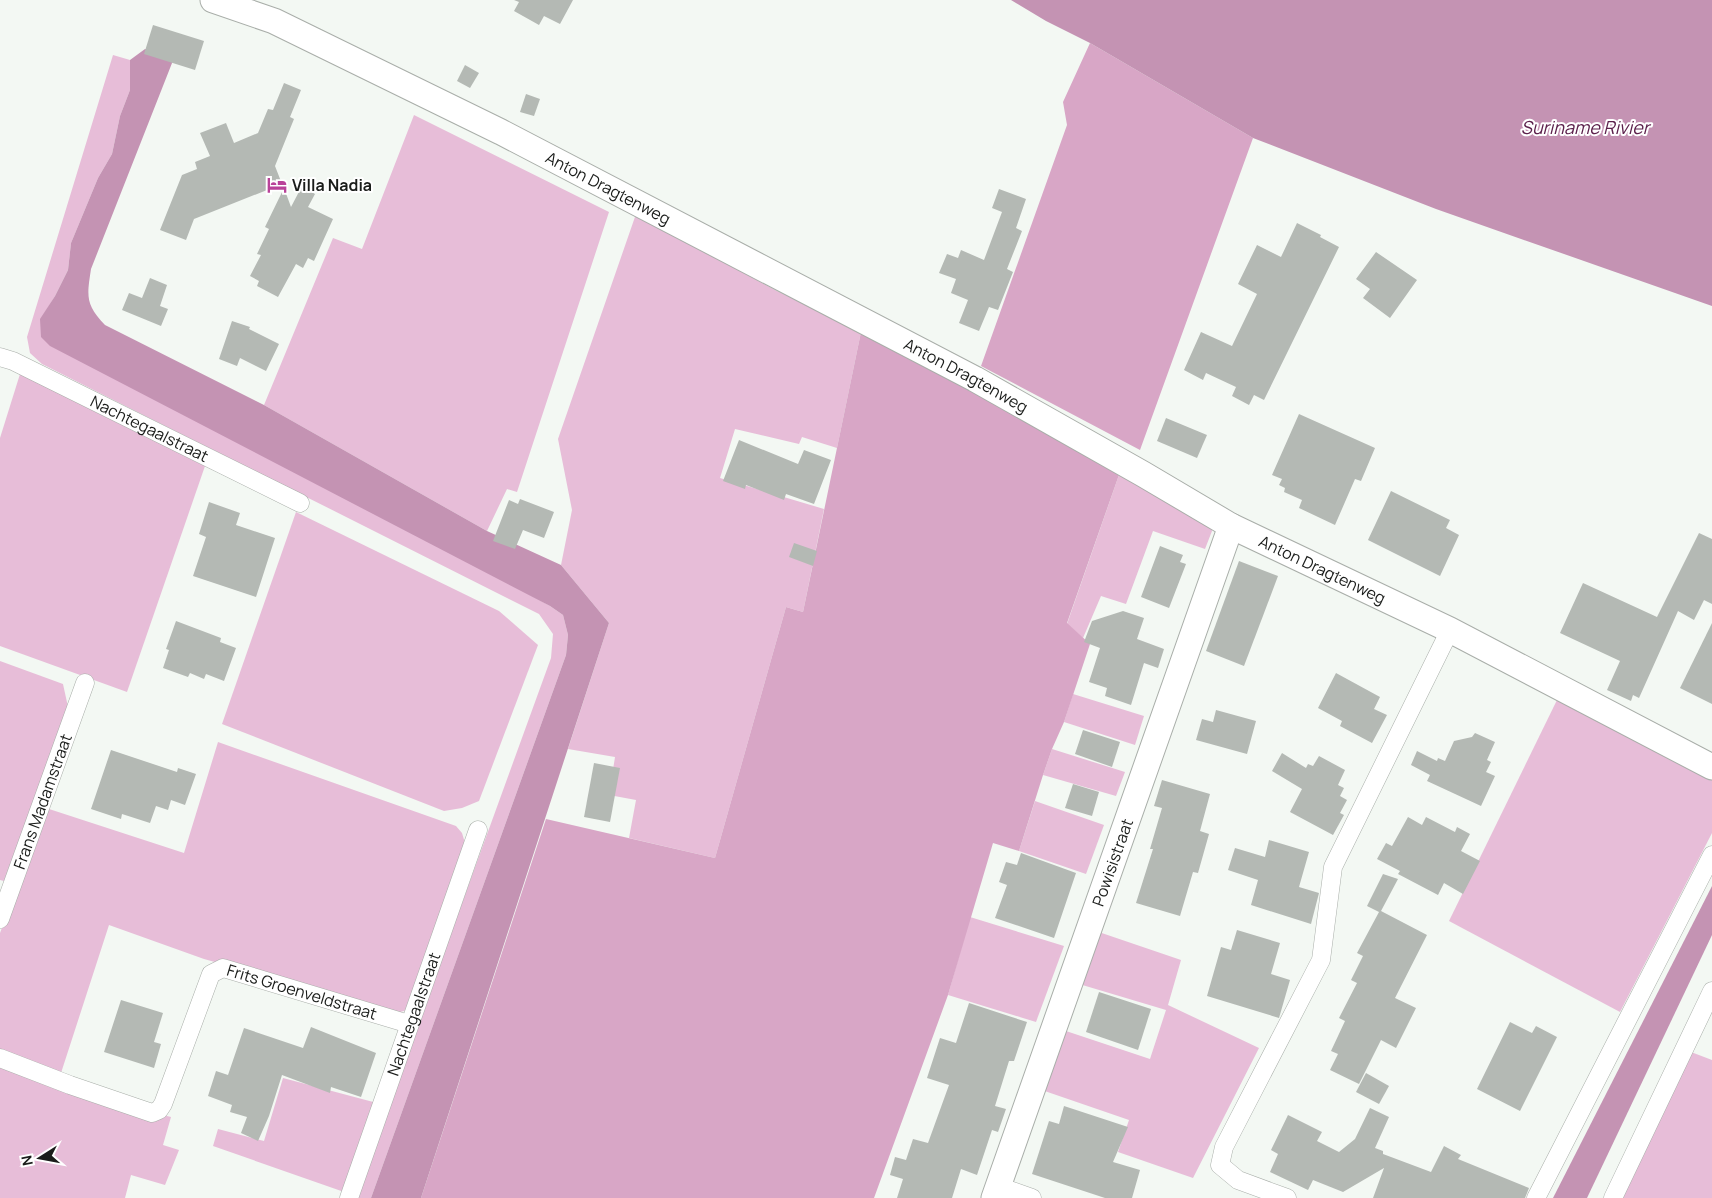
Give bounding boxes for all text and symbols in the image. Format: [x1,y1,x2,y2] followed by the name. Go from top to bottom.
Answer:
[1521,115,1652,139] water label: Suriname Rivier
[542,146,674,229] street label: Anton Dragtenweg
[266,174,288,196] hotel icon: Villa Nadia
[292,174,372,196] place label: Villa Nadia
[900,333,1032,418] street label: Anton Dragtenweg
[87,390,212,467] street label: Nachtegaalstraat
[1255,530,1389,609] street label: Anton Dragtenweg
[8,731,77,872] street label: Frans Madamstraat
[1087,815,1138,909] street label: Powisistraat
[382,949,445,1079] street label: Nachtegaalstraat
[224,959,380,1025] street label: Frits Groenveldstraat
[15,1133,65,1183] north arrow
[16,1154,37,1167] text: N

